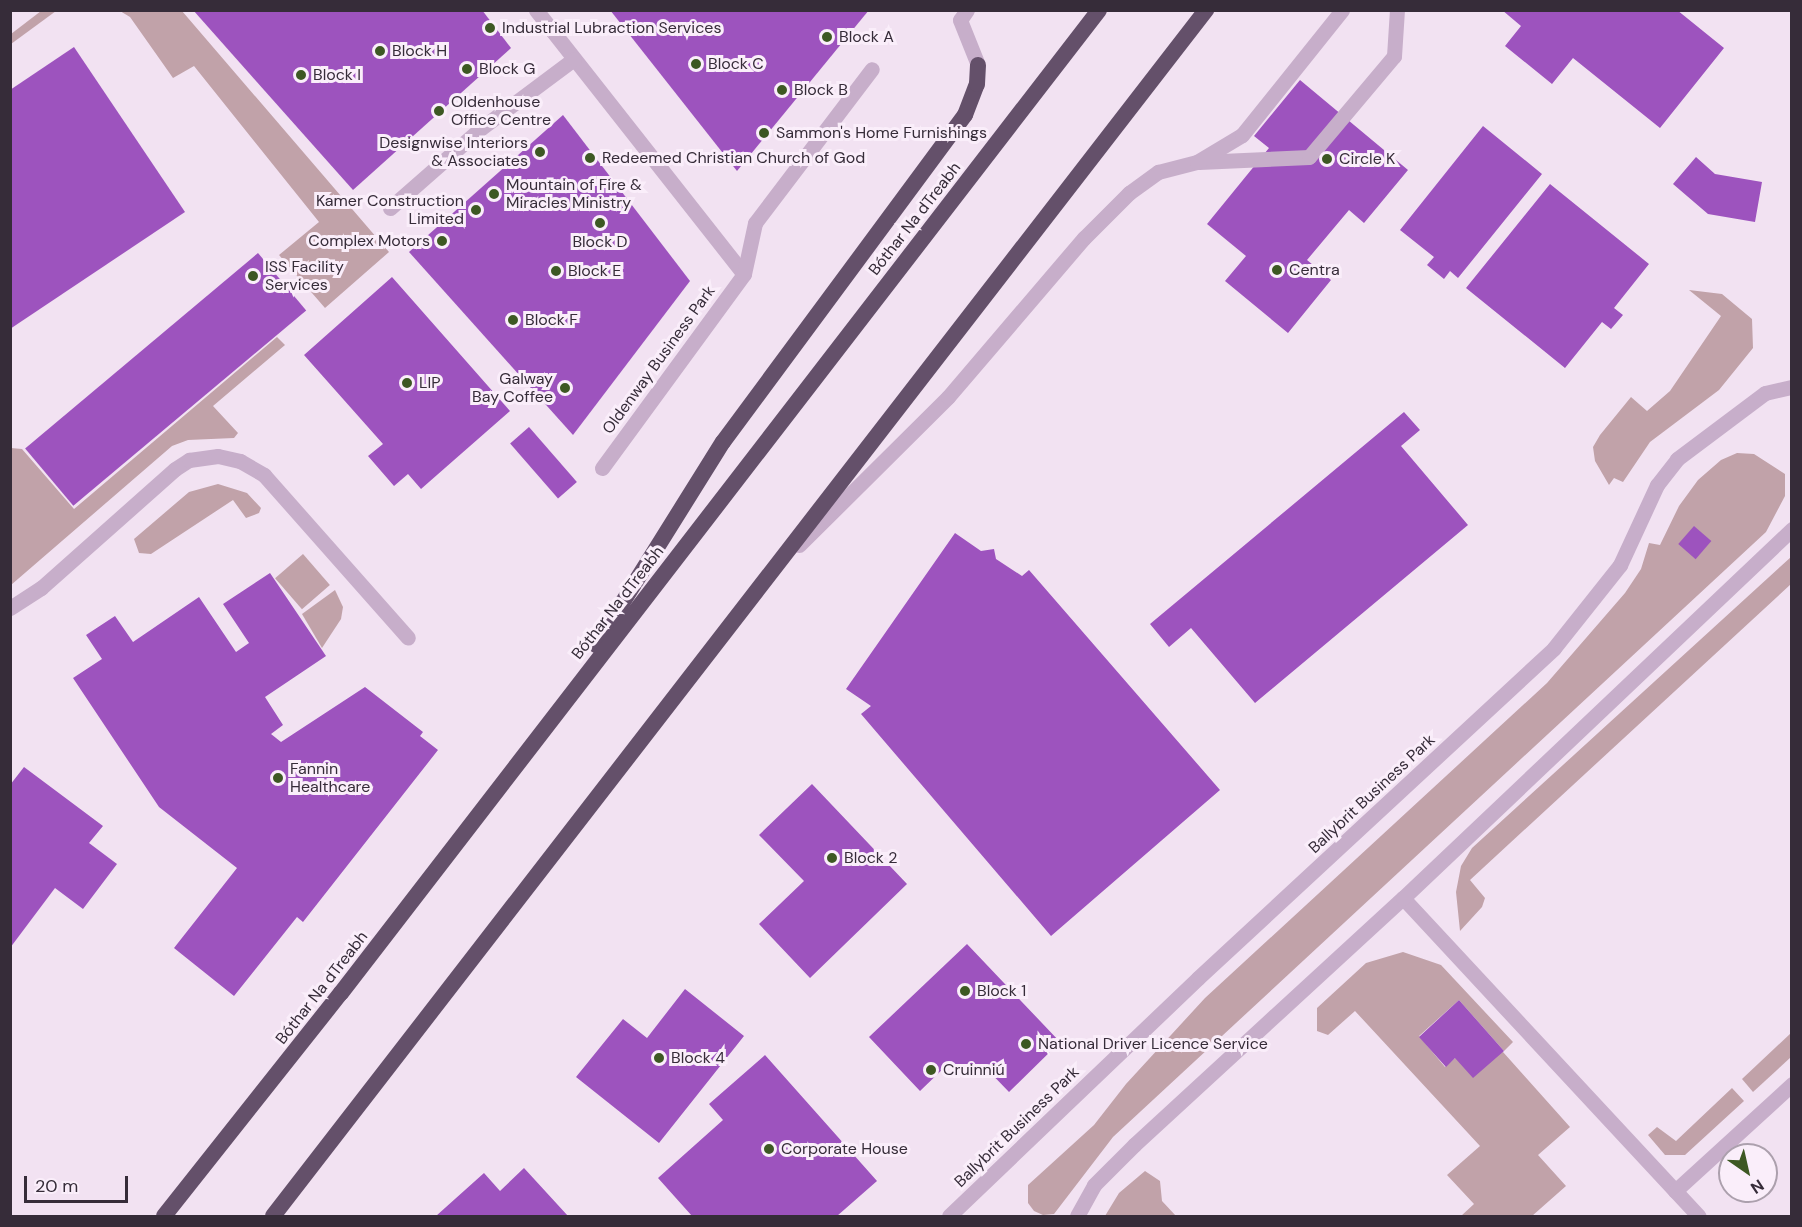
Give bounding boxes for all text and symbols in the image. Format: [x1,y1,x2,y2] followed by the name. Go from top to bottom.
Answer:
[502,18,721,38] place label: Industrial Lubraction Services
[483,21,497,35] marker: Industrial Lubraction Services
[839,27,894,47] place label: Block A
[820,30,834,44] marker: Block A
[392,41,447,61] place label: Block H
[373,44,387,58] marker: Block H
[708,54,764,74] place label: Block C
[689,57,703,71] marker: Block C
[479,59,535,79] place label: Block G
[460,62,474,76] marker: Block G
[313,65,361,85] place label: Block I
[294,68,308,82] marker: Block I
[794,80,848,100] place label: Block B
[775,83,789,97] marker: Block B
[451,92,551,130] place label: Oldenhouse Office Centre
[432,104,446,118] marker: Oldenhouse Office Centre
[776,123,987,143] place label: Sammon's Home Furnishings
[757,126,771,140] marker: Sammon's Home Furnishings
[379,133,528,171] place label: Designwise Interiors & Associates
[533,145,547,159] marker: Designwise Interiors & Associates
[602,148,865,168] place label: Redeemed Christian Church of God
[1339,149,1395,169] place label: Circle K
[583,151,597,165] marker: Redeemed Christian Church of God
[1320,152,1334,166] marker: Circle K
[865,159,965,279] street label: Bóthar Na dTreabh
[506,175,642,213] place label: Mountain of Fire & Miracles Ministry
[487,187,501,201] marker: Mountain of Fire & Miracles Ministry
[316,191,464,229] place label: Kamer Construction Limited
[469,203,483,217] marker: Kamer Construction Limited
[593,216,607,230] marker: Block D
[308,231,430,251] place label: Complex Motors
[572,232,628,252] place label: Block D
[435,234,449,248] marker: Complex Motors
[265,257,344,295] place label: ISS Facility Services
[1289,260,1340,280] place label: Centra
[568,261,621,281] place label: Block E
[1270,263,1284,277] marker: Centra
[549,264,563,278] marker: Block E
[246,269,260,283] marker: ISS Facility Services
[599,282,719,438] street label: Oldenway Business Park
[525,310,578,330] place label: Block F
[506,313,520,327] marker: Block F
[472,369,553,407] place label: Galway Bay Coffee
[419,373,440,393] place label: LIP
[400,376,414,390] marker: LIP
[558,381,572,395] marker: Galway Bay Coffee
[568,543,668,663] street label: Bóthar Na dTreabh
[1305,731,1439,857] street label: Ballybrit Business Park
[290,759,370,797] place label: Fannin Healthcare
[271,771,285,785] marker: Fannin Healthcare
[844,848,897,868] place label: Block 2
[825,851,839,865] marker: Block 2
[272,928,372,1048] street label: Bóthar Na dTreabh
[977,981,1026,1001] place label: Block 1
[958,984,972,998] marker: Block 1
[1038,1034,1268,1054] place label: National Driver Licence Service
[1019,1037,1033,1051] marker: National Driver Licence Service
[671,1048,725,1068] place label: Block 4
[652,1051,666,1065] marker: Block 4
[943,1060,1005,1080] place label: Cruinniú
[924,1063,938,1077] marker: Cruinniú
[951,1063,1083,1191] street label: Ballybrit Business Park
[781,1139,908,1159] place label: Corporate House
[762,1142,776,1156] marker: Corporate House
[1718,1143,1778,1203] north arrow
[27,1164,130,1202] scale bar
[35,1174,78,1198] text: 20 m
[1747,1175,1768,1199] text: N

